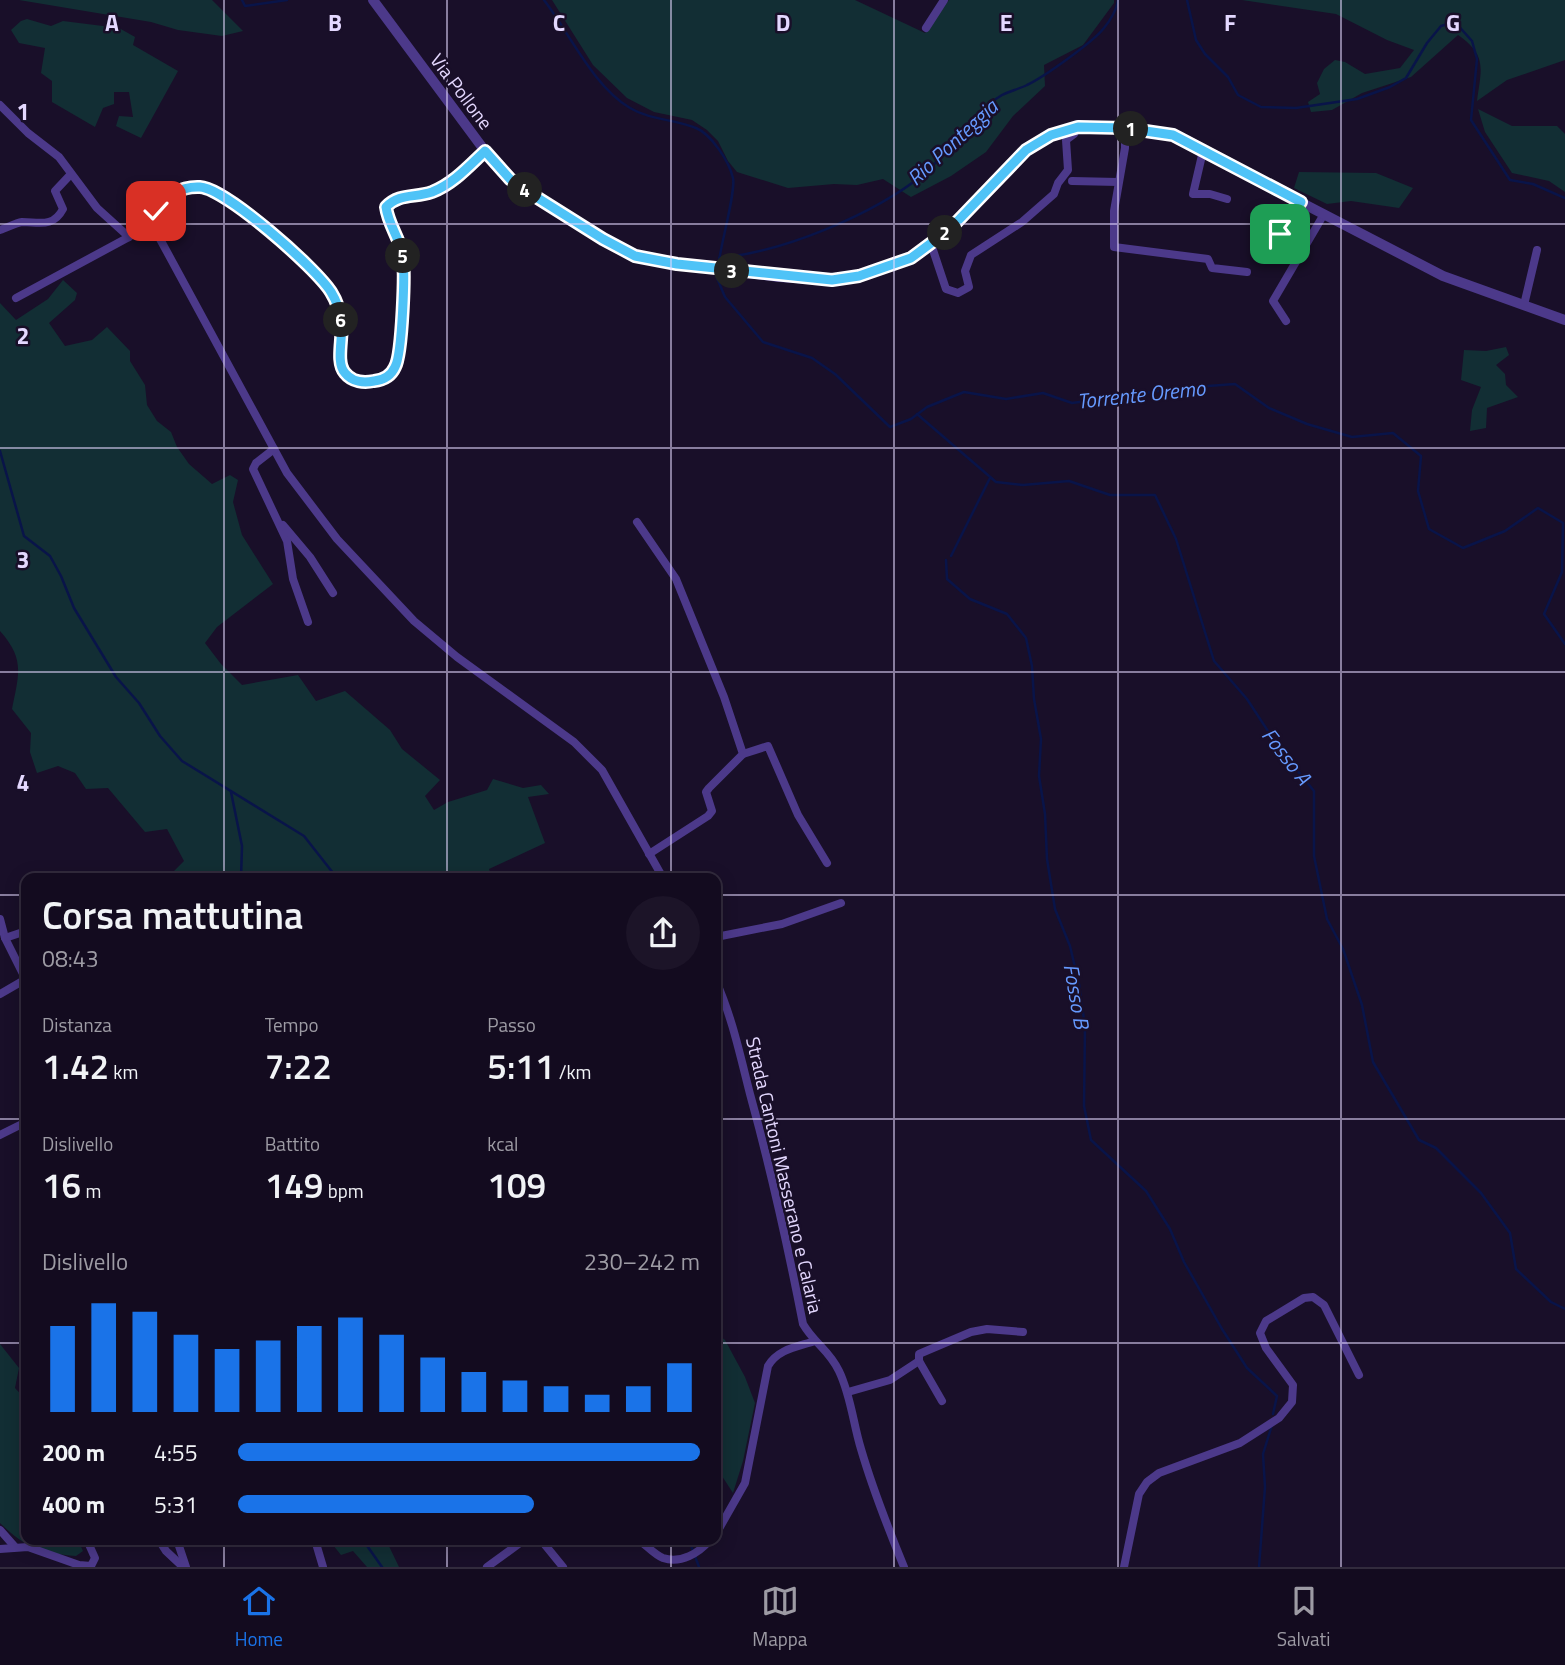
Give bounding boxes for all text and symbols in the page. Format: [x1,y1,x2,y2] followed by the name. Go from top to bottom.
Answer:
[105,5,119,40] text: A
[328,5,342,40] text: B
[553,5,565,40] text: C
[776,5,790,40] text: D
[1000,5,1012,40] text: E
[1224,5,1236,40] text: F
[1446,5,1460,40] text: G
[424,47,500,135] street label: Via Pollone
[899,90,1006,193] water label: Rio Ponteggia
[17,94,29,129] text: 1
[1114,111,1148,146] pin: 1
[1125,114,1136,143] text: 1
[508,172,542,208] pin: 4
[519,175,530,204] text: 4
[126,181,186,241] pin
[137,192,175,230] icon: check
[1250,204,1310,264] pin
[1261,215,1299,253] icon: arrive
[928,216,962,250] pin: 2
[939,218,950,247] text: 2
[386,238,420,274] pin: 5
[397,241,408,270] text: 5
[714,254,750,288] pin: 3
[726,256,737,285] text: 3
[324,302,358,338] pin: 6
[335,305,346,334] text: 6
[17,318,29,353] text: 2
[1075,371,1207,417] water label: Torrente Oremo
[17,542,29,577] text: 3
[1254,721,1320,792] water label: Fosso A
[17,765,29,800] text: 4
[42,886,303,944] text: Corsa mattutina
[626,896,700,970] button: share
[42,941,99,976] text: 08:43
[1056,961,1099,1033] water label: Fosso B
[42,1010,112,1039] text: Distanza
[265,1010,318,1039] text: Tempo
[487,1010,536,1039] text: Passo
[739,1034,831,1317] street label: Strada Cantoni Masserano e Calaria
[42,1039,109,1093] text: 1.42
[265,1039,332,1093] text: 7:22
[487,1039,555,1093] text: 5:11
[109,1057,138,1086] text: km
[555,1057,592,1086] text: /km
[42,1129,113,1158] text: Dislivello
[265,1129,320,1158] text: Battito
[487,1129,518,1158] text: kcal
[42,1158,81,1212] text: 16
[265,1158,323,1212] text: 149
[487,1158,546,1212] text: 109
[81,1176,101,1205] text: m
[323,1176,364,1205] text: bpm
[42,1244,128,1279] text: Dislivello
[584,1244,700,1279] text: 230–242 m
[42,1435,105,1470] text: 200 m
[154,1435,198,1470] text: 4:55
[42,1487,105,1522] text: 400 m
[154,1487,198,1522] text: 5:31
[235,1582,283,1653] tab: Home
[752,1582,807,1653] tab: Mappa
[1277,1582,1330,1653] tab: Salvati

